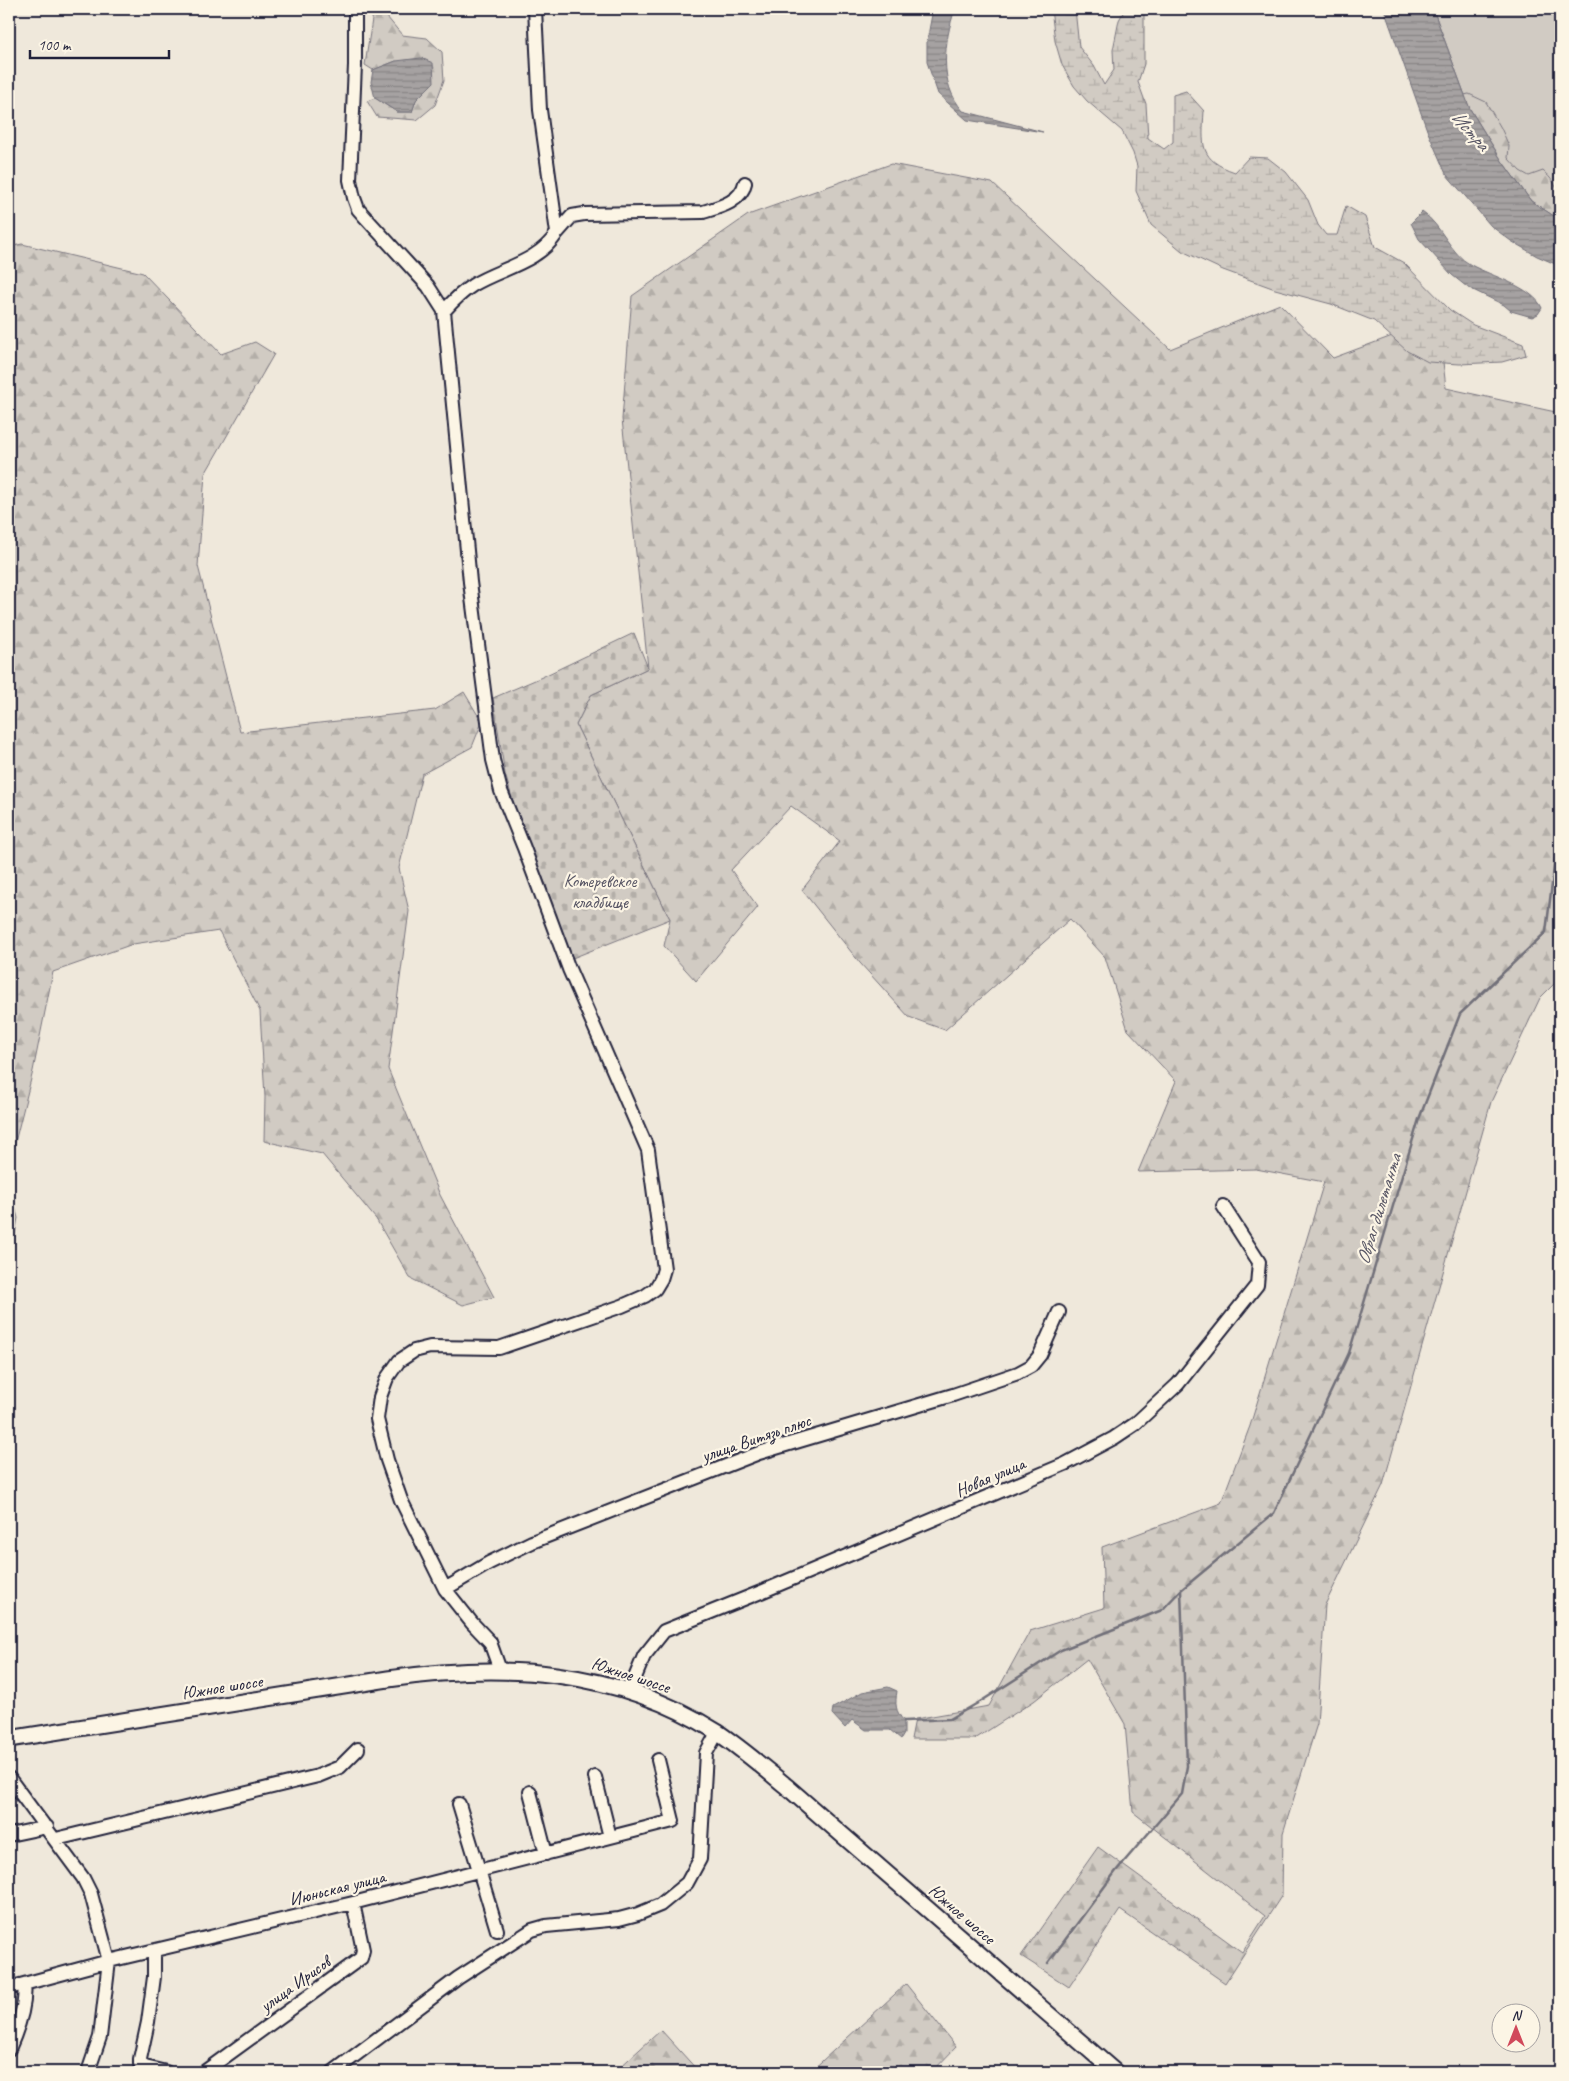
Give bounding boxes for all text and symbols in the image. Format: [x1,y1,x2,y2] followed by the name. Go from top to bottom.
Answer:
[30,28,169,60] scale bar
[38,36,72,55] text: 100 m
[1446,106,1496,157] water label: Истра
[564,870,638,913] park label: Котеревское кладбище
[1351,1149,1408,1267] water label: Овраг дилетанта
[698,1409,814,1468] street label: улица Витязь плюс
[952,1452,1030,1502] street label: Новая улица
[589,1652,674,1698] street label: Южное шоссе
[180,1670,265,1704] street label: Южное шоссе
[287,1865,389,1911] street label: Июньская улица
[924,1879,1001,1950] street label: Южное шоссе
[255,1949,337,2017] street label: улица Ирисов
[1492,2004,1542,2054] north arrow
[1512,2007,1523,2024] text: N

